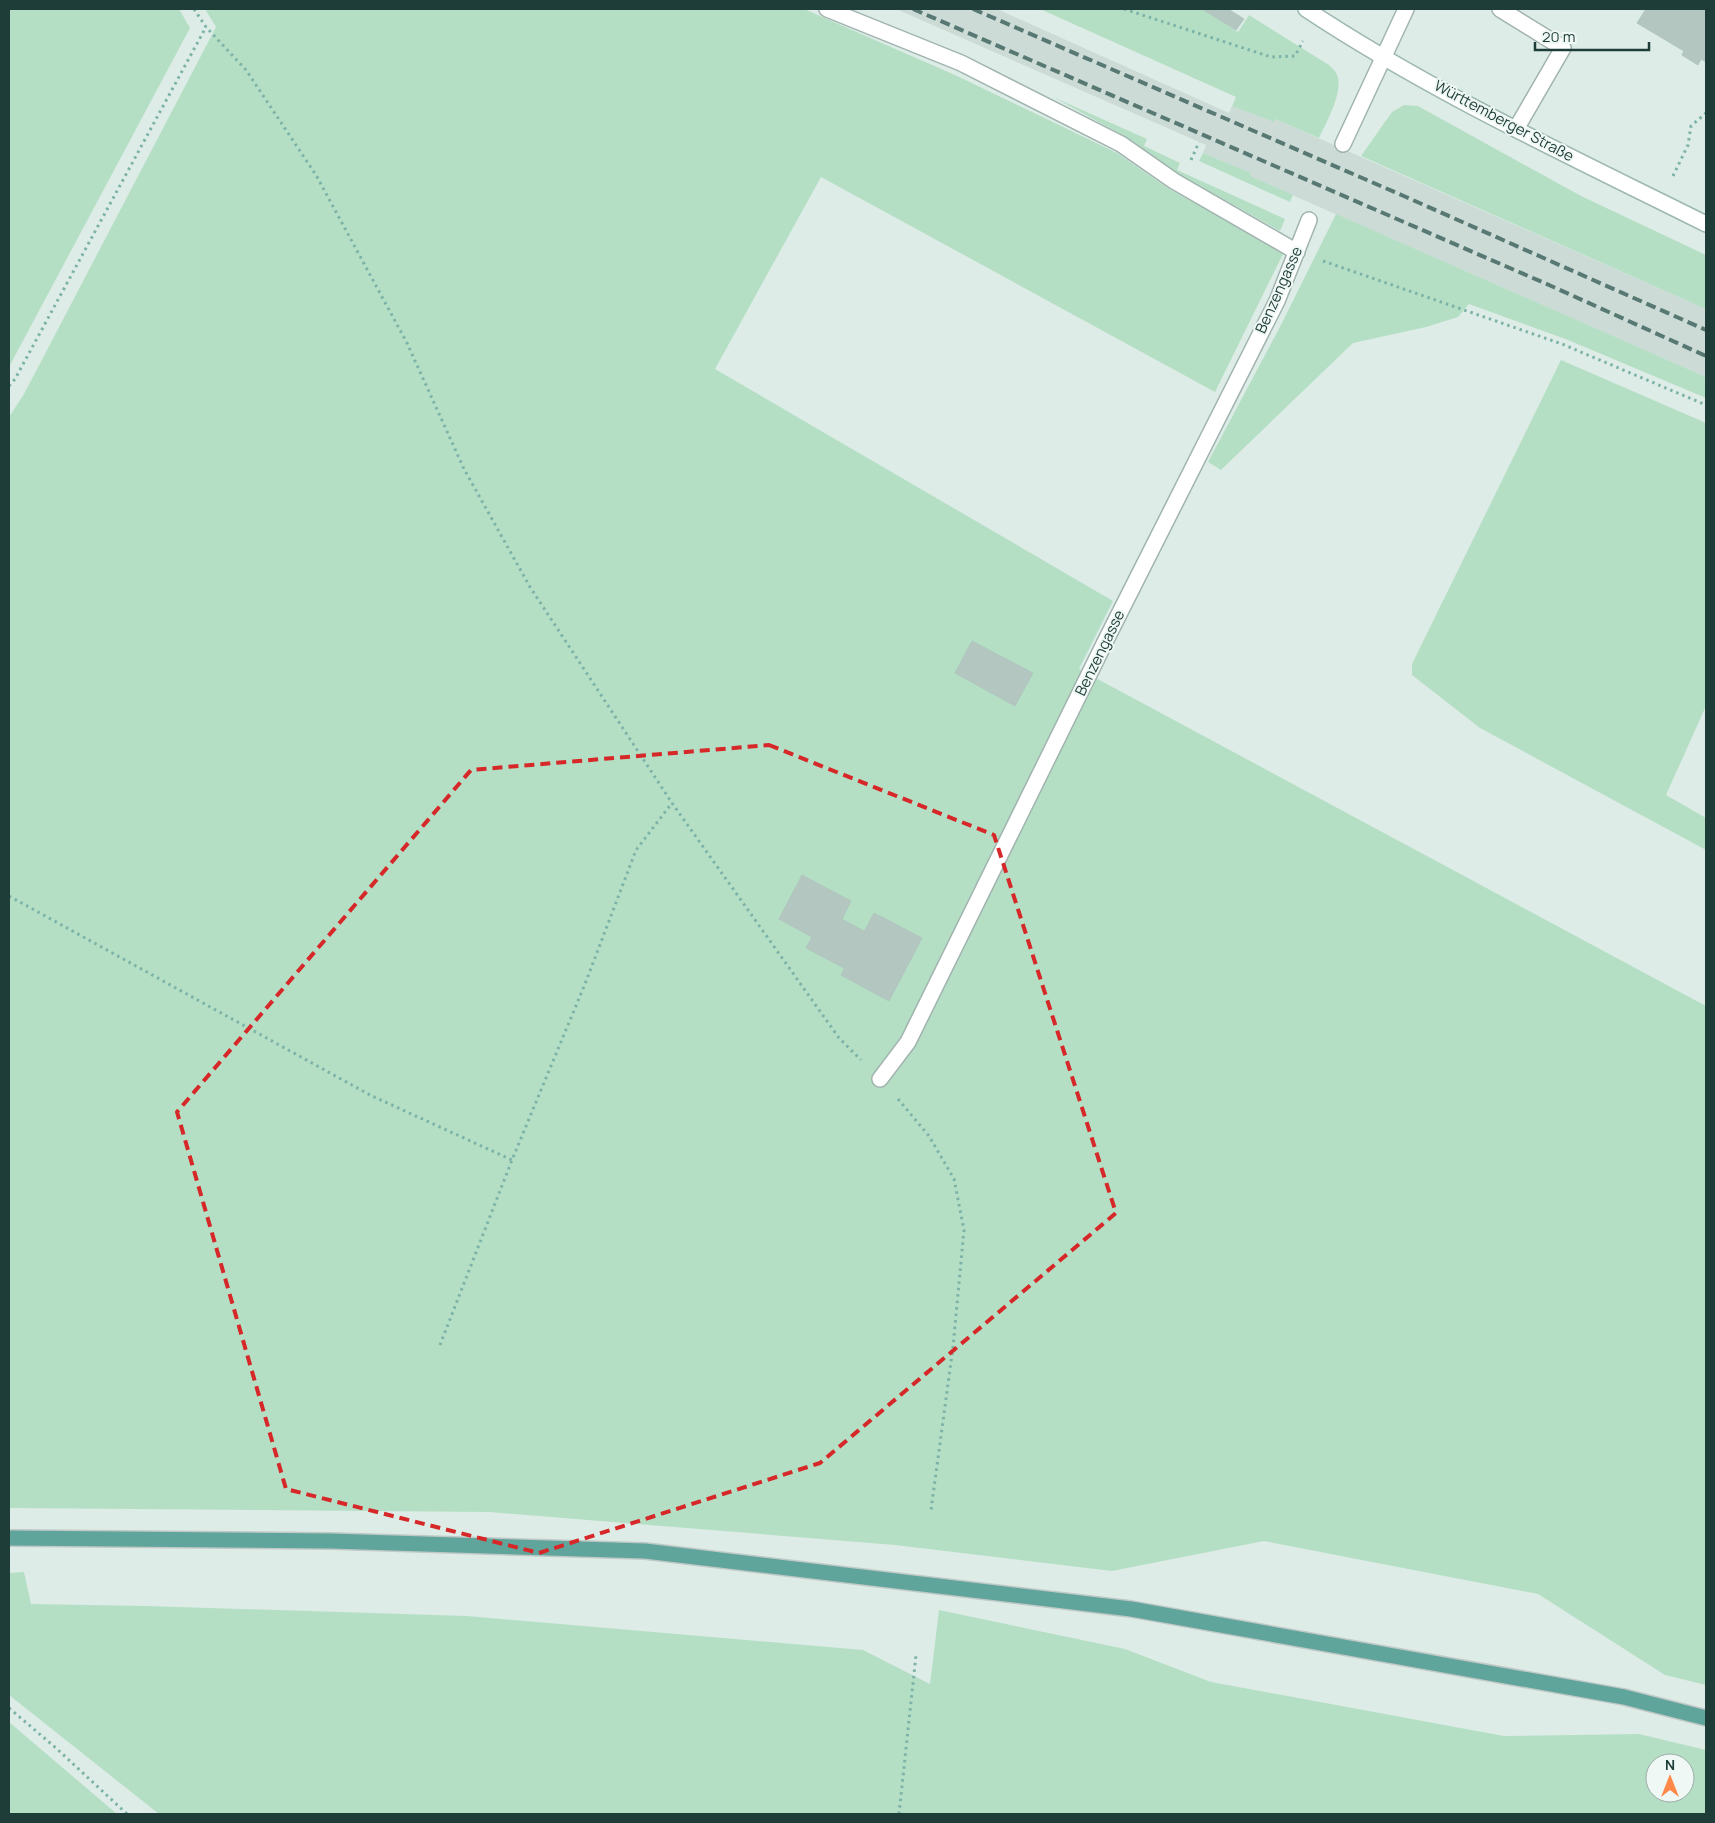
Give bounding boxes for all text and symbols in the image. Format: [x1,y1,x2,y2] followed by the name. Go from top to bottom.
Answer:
[1535,20,1649,52] scale bar
[1542,26,1575,47] text: 20 m
[1431,75,1578,166] street label: Württemberger Straße
[1250,243,1307,337] street label: Benzengasse
[1070,606,1130,699] street label: Benzengasse
[1645,1753,1695,1803] north arrow
[1665,1755,1675,1774] text: N

